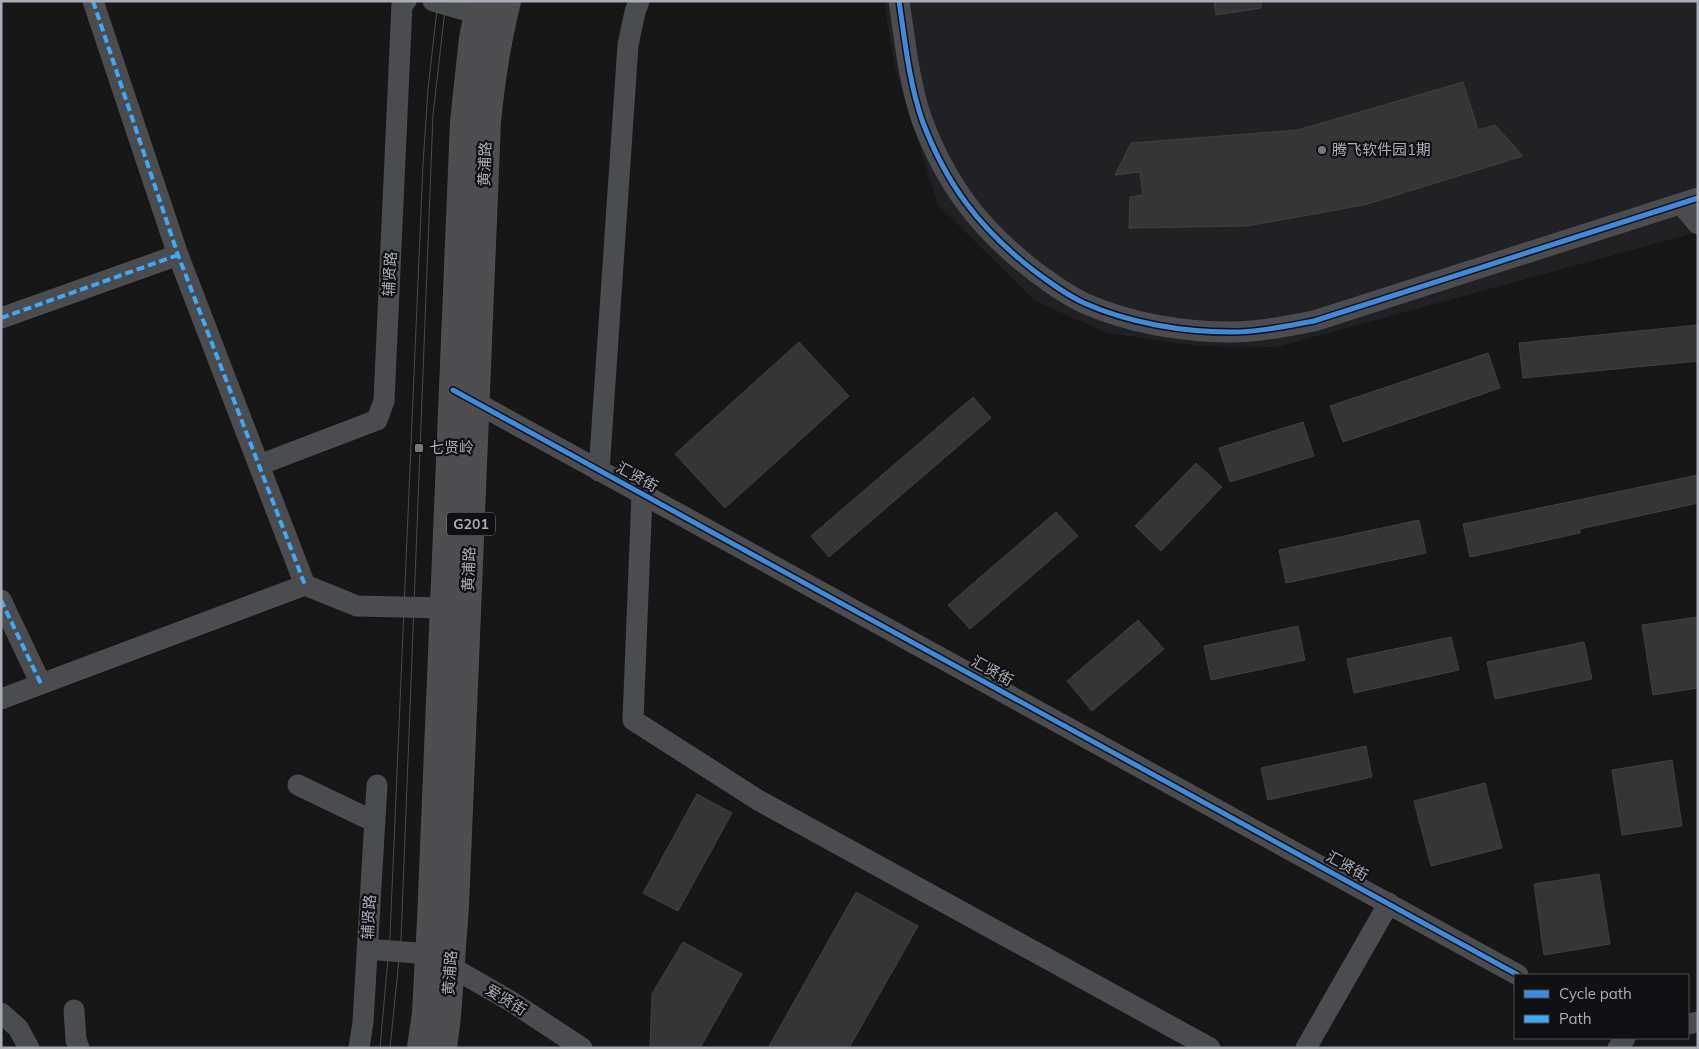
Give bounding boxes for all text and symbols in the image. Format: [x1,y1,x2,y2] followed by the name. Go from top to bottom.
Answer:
[1332,140,1431,159] place label: 腾飞软件园1期
[474,141,495,187] street label: 黄浦路
[1316,144,1328,156] marker: 腾飞软件园1期
[379,251,400,297] street label: 辅贤路
[429,438,474,457] place label: 七贤岭
[413,442,425,454] marker: 七贤岭
[613,457,662,496] street label: 汇贤街
[447,512,495,536] road number: G201
[458,546,479,592] street label: 黄浦路
[968,651,1017,690] street label: 汇贤街
[1323,846,1372,885] street label: 汇贤街
[358,894,379,940] street label: 辅贤路
[438,950,461,996] street label: 黄浦路
[1514,974,1689,1039] legend
[482,980,530,1019] street label: 爱贤街
[1559,984,1632,1003] text: Cycle path
[1559,1009,1591,1028] text: Path

